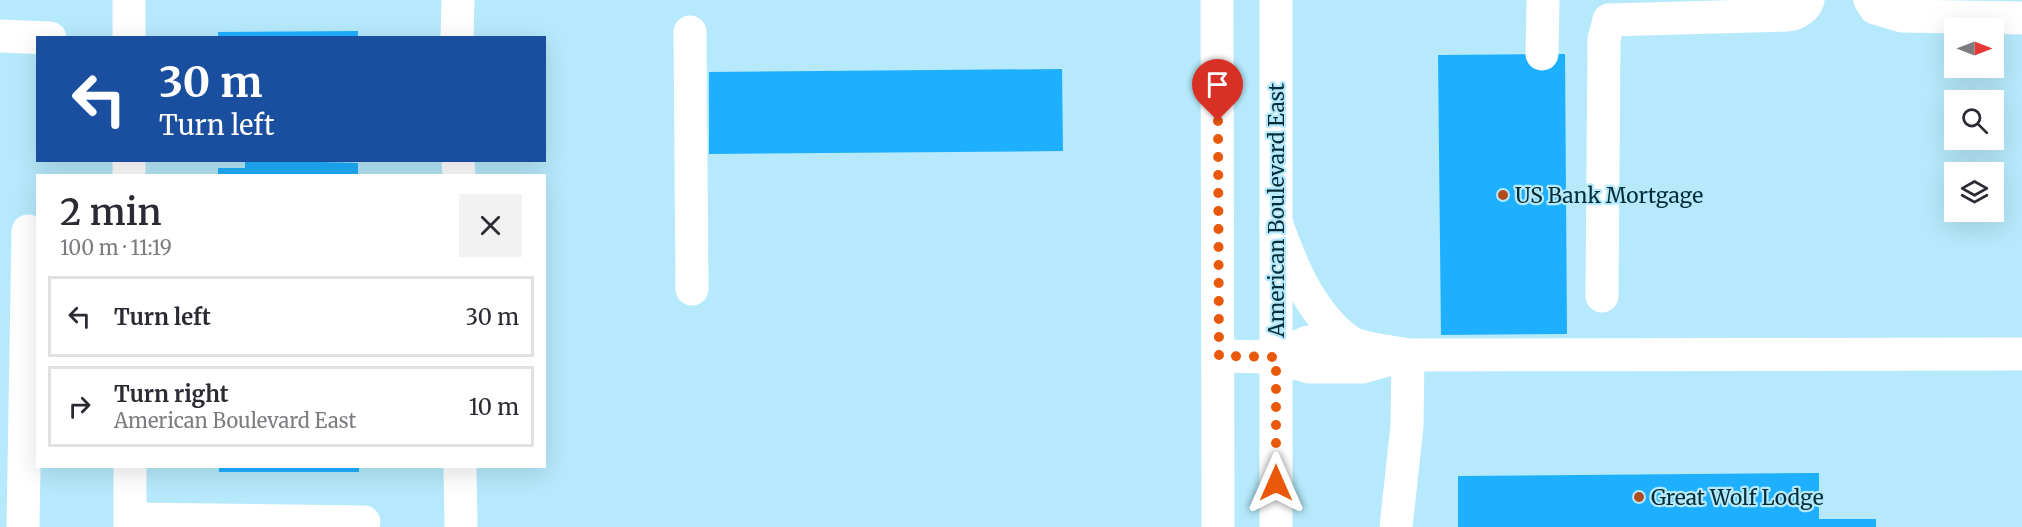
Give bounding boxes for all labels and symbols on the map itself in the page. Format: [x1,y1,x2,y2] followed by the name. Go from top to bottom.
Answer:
[1944,18,2004,78] north arrow
[1192,59,1243,121] pin
[1263,83,1290,338] street label: American Boulevard East
[1515,182,1703,209] place label: US Bank Mortgage
[1496,188,1510,202] marker: US Bank Mortgage
[1244,451,1308,515] position arrow
[1651,484,1824,511] place label: Great Wolf Lodge
[1632,490,1646,504] marker: Great Wolf Lodge

